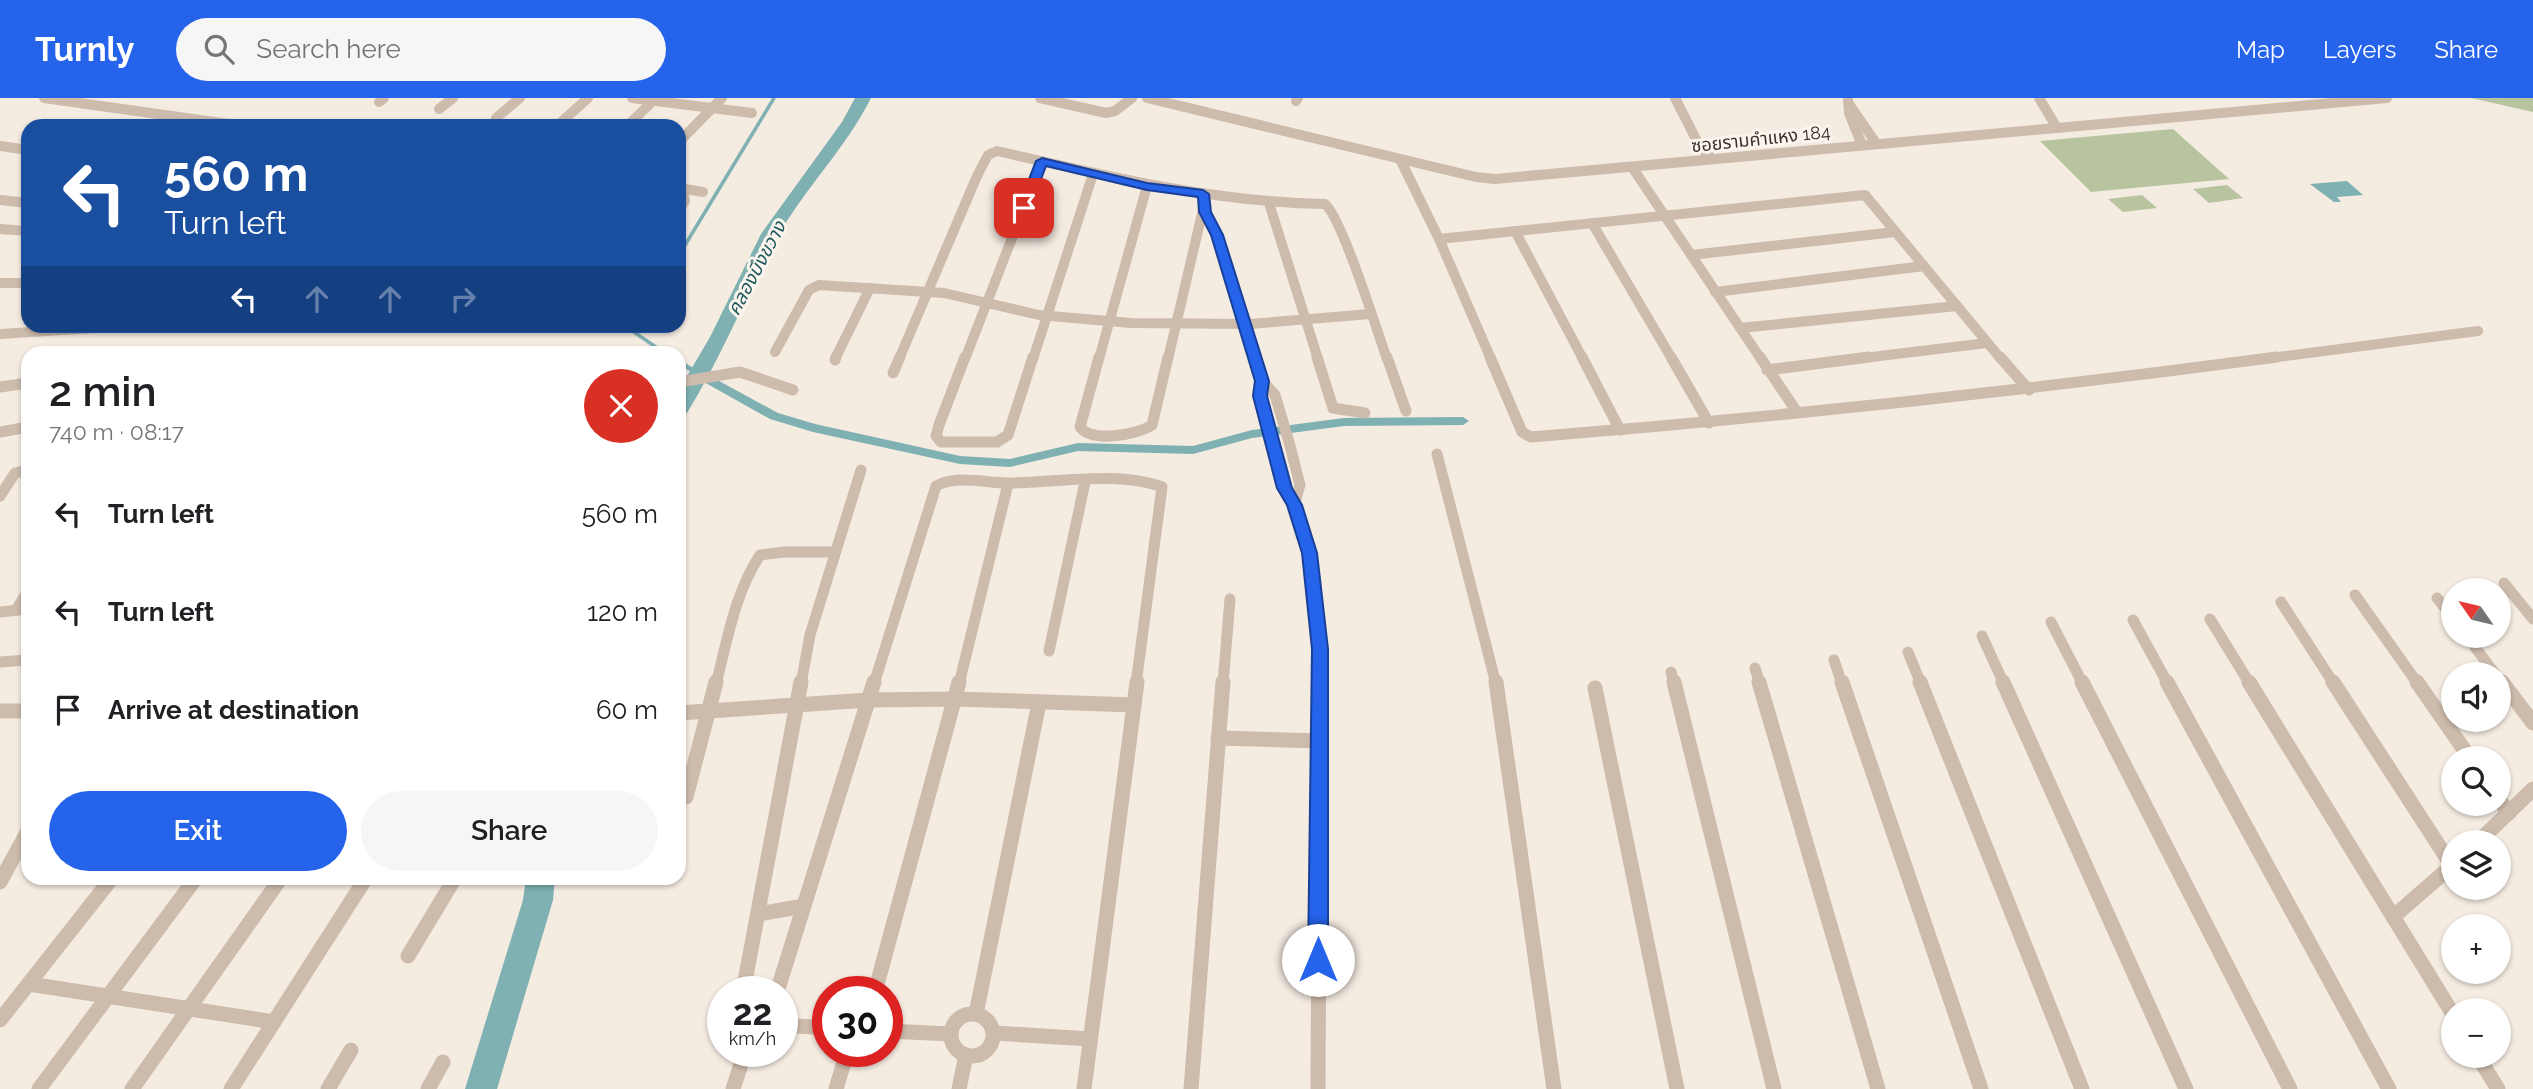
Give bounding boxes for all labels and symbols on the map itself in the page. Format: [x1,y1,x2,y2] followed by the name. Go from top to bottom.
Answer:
[1690,121,1832,156] street label: ซอยรามคำแหง 184
[994,178,1054,238] pin
[722,217,790,319] water label: คลองบึงขวาง
[2441,578,2511,648] north arrow
[1281,923,1355,997] position arrow
[812,976,903,1067] speed limit sign: 30

